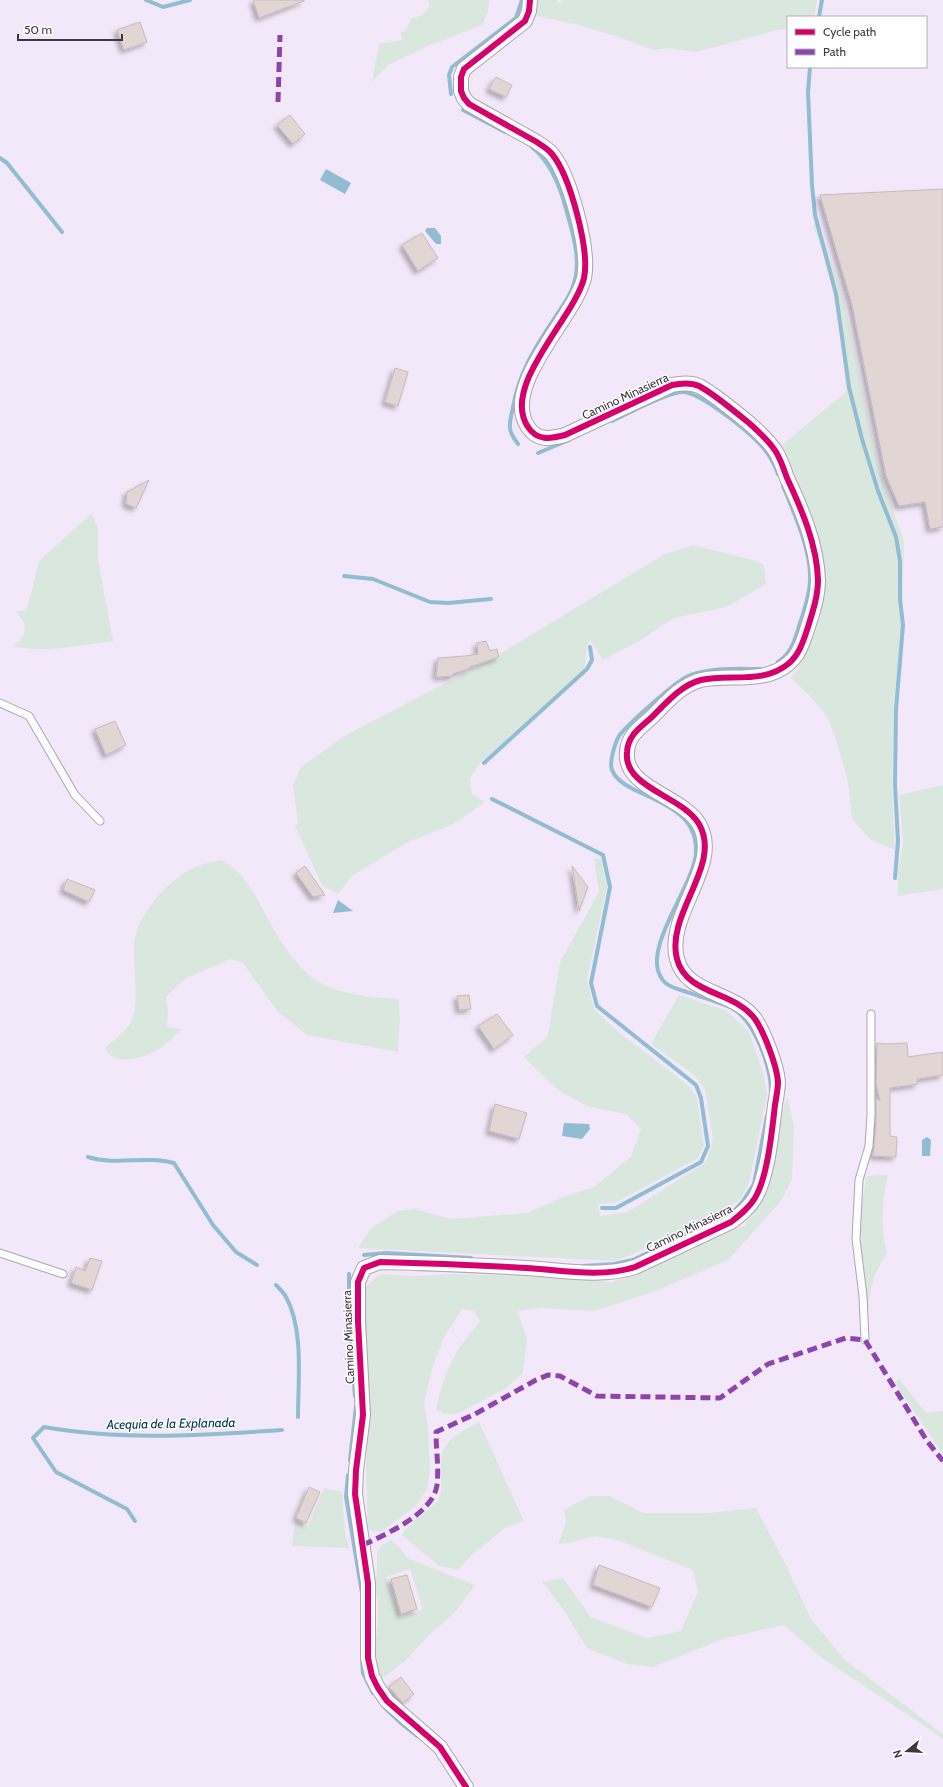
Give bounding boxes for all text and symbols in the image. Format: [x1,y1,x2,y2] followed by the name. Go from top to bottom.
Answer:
[18,16,122,42] scale bar
[787,16,927,68] legend
[24,22,52,37] text: 50 m
[823,24,876,39] text: Cycle path
[823,44,846,59] text: Path
[579,369,671,423] street label: Camino Minasierra
[644,1201,735,1255] street label: Camino Minasierra
[339,1290,357,1384] street label: Camino Minasierra
[105,1414,236,1432] water label: Acequia de la Explanada
[887,1731,927,1771] north arrow
[890,1748,905,1760] text: N

